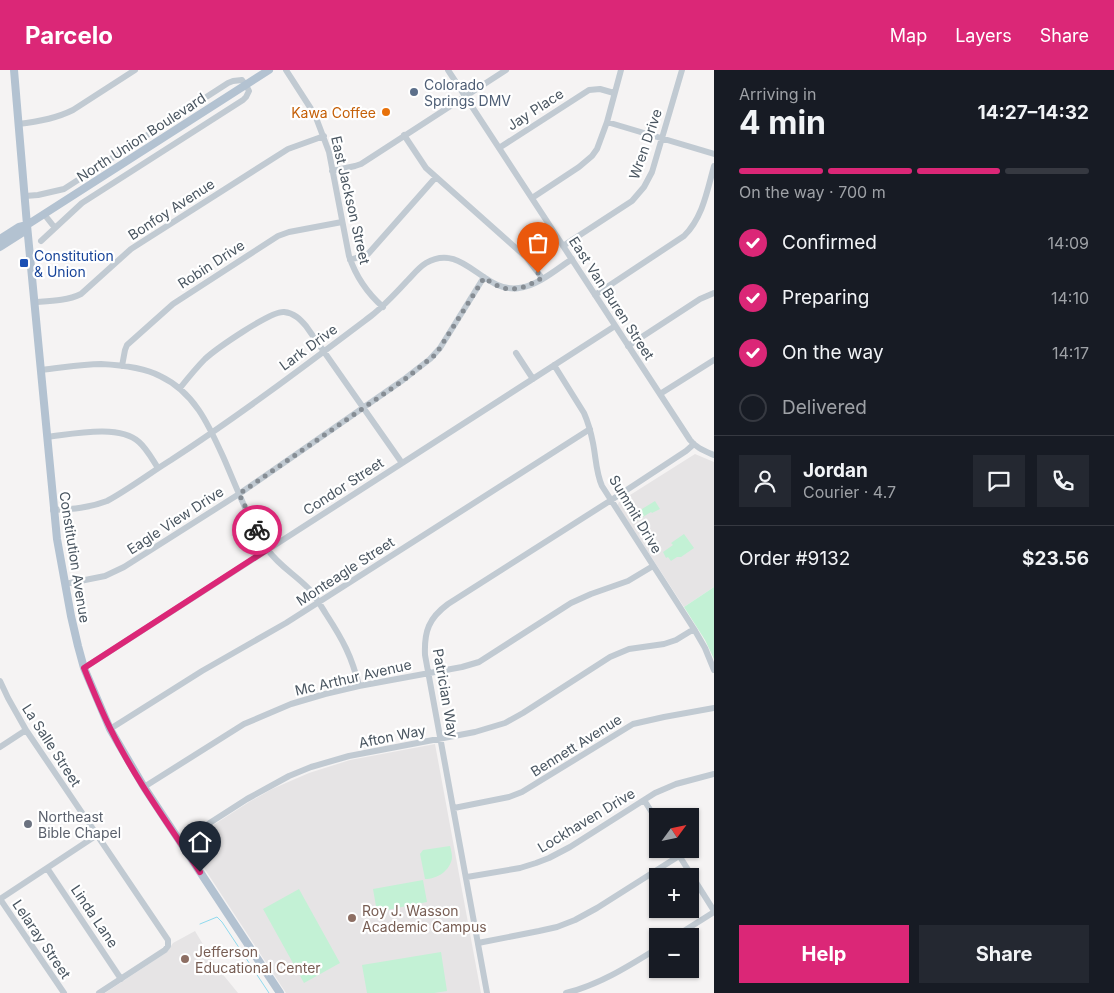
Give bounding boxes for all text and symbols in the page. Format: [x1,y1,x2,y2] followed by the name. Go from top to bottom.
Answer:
[25,21,113,50] text: Parcelo
[890,25,927,46] text: Map
[955,25,1012,46] text: Layers
[1040,25,1089,46] text: Share
[424,76,511,109] place label: Colorado Springs DMV
[504,84,566,134] street label: Jay Place
[739,84,816,104] text: Arriving in
[408,86,420,98] marker: Colorado Springs DMV
[73,89,209,185] street label: North Union Boulevard
[977,101,1089,124] text: 14:27–14:32
[739,103,826,142] text: 4 min
[291,104,376,121] place label: Kawa Coffee
[380,106,392,118] marker: Kawa Coffee
[625,106,665,182] street label: Wren Drive
[328,134,374,266] street label: East Jackson Street
[125,175,217,243] street label: Bonfoy Avenue
[739,182,886,202] text: On the way · 700 m
[517,222,559,273] pin
[524,229,552,257] icon: bag
[739,229,767,257] icon: check
[782,231,877,254] text: Confirmed
[566,233,658,363] street label: East Van Buren Street
[1048,233,1089,253] text: 14:09
[174,236,248,292] street label: Robin Drive
[34,247,114,280] place label: Constitution & Union
[18,257,30,269] marker: Constitution & Union
[739,284,767,312] icon: check
[782,286,869,309] text: Preparing
[1051,288,1089,308] text: 14:10
[276,320,340,374] street label: Lark Drive
[739,339,767,367] icon: check
[782,341,884,364] text: On the way
[1052,343,1089,363] text: 14:17
[782,396,867,419] text: Delivered
[300,453,387,518] street label: Condor Street
[739,455,791,507] button: person
[973,455,1025,507] button: chat
[1037,455,1089,507] button: phone
[803,459,868,482] text: Jordan
[606,472,666,556] street label: Summit Drive
[803,482,896,502] text: Courier · 4.7
[124,483,226,557] street label: Eagle View Drive
[56,490,94,624] street label: Constitution Avenue
[232,505,282,555] courier
[243,516,271,544] icon: bike
[293,533,398,609] street label: Monteagle Street
[739,547,850,570] text: Order #9132
[1022,547,1089,570] text: $23.56
[430,647,462,739] street label: Patrician Way
[293,655,413,699] street label: Mc Arthur Avenue
[19,701,85,790] street label: La Salle Street
[527,710,625,780] street label: Bennett Avenue
[357,721,427,751] street label: Afton Way
[534,784,638,856] street label: Lockhaven Drive
[38,808,121,841] place label: Northeast Bible Chapel
[649,808,699,858] north arrow
[649,808,699,978] map controls
[22,818,34,830] marker: Northeast Bible Chapel
[179,821,221,872] pin
[186,828,214,856] icon: home
[649,868,699,918] button: +
[68,881,122,951] street label: Linda Lane
[9,896,75,982] street label: Lelaray Street
[362,902,487,935] place label: Roy J. Wasson Academic Campus
[346,912,358,924] marker: Roy J. Wasson Academic Campus
[739,925,909,983] button: Help
[919,925,1089,983] button: Share
[649,928,699,978] button: −
[195,943,321,976] place label: Jefferson Educational Center
[179,953,191,965] marker: Jefferson Educational Center

